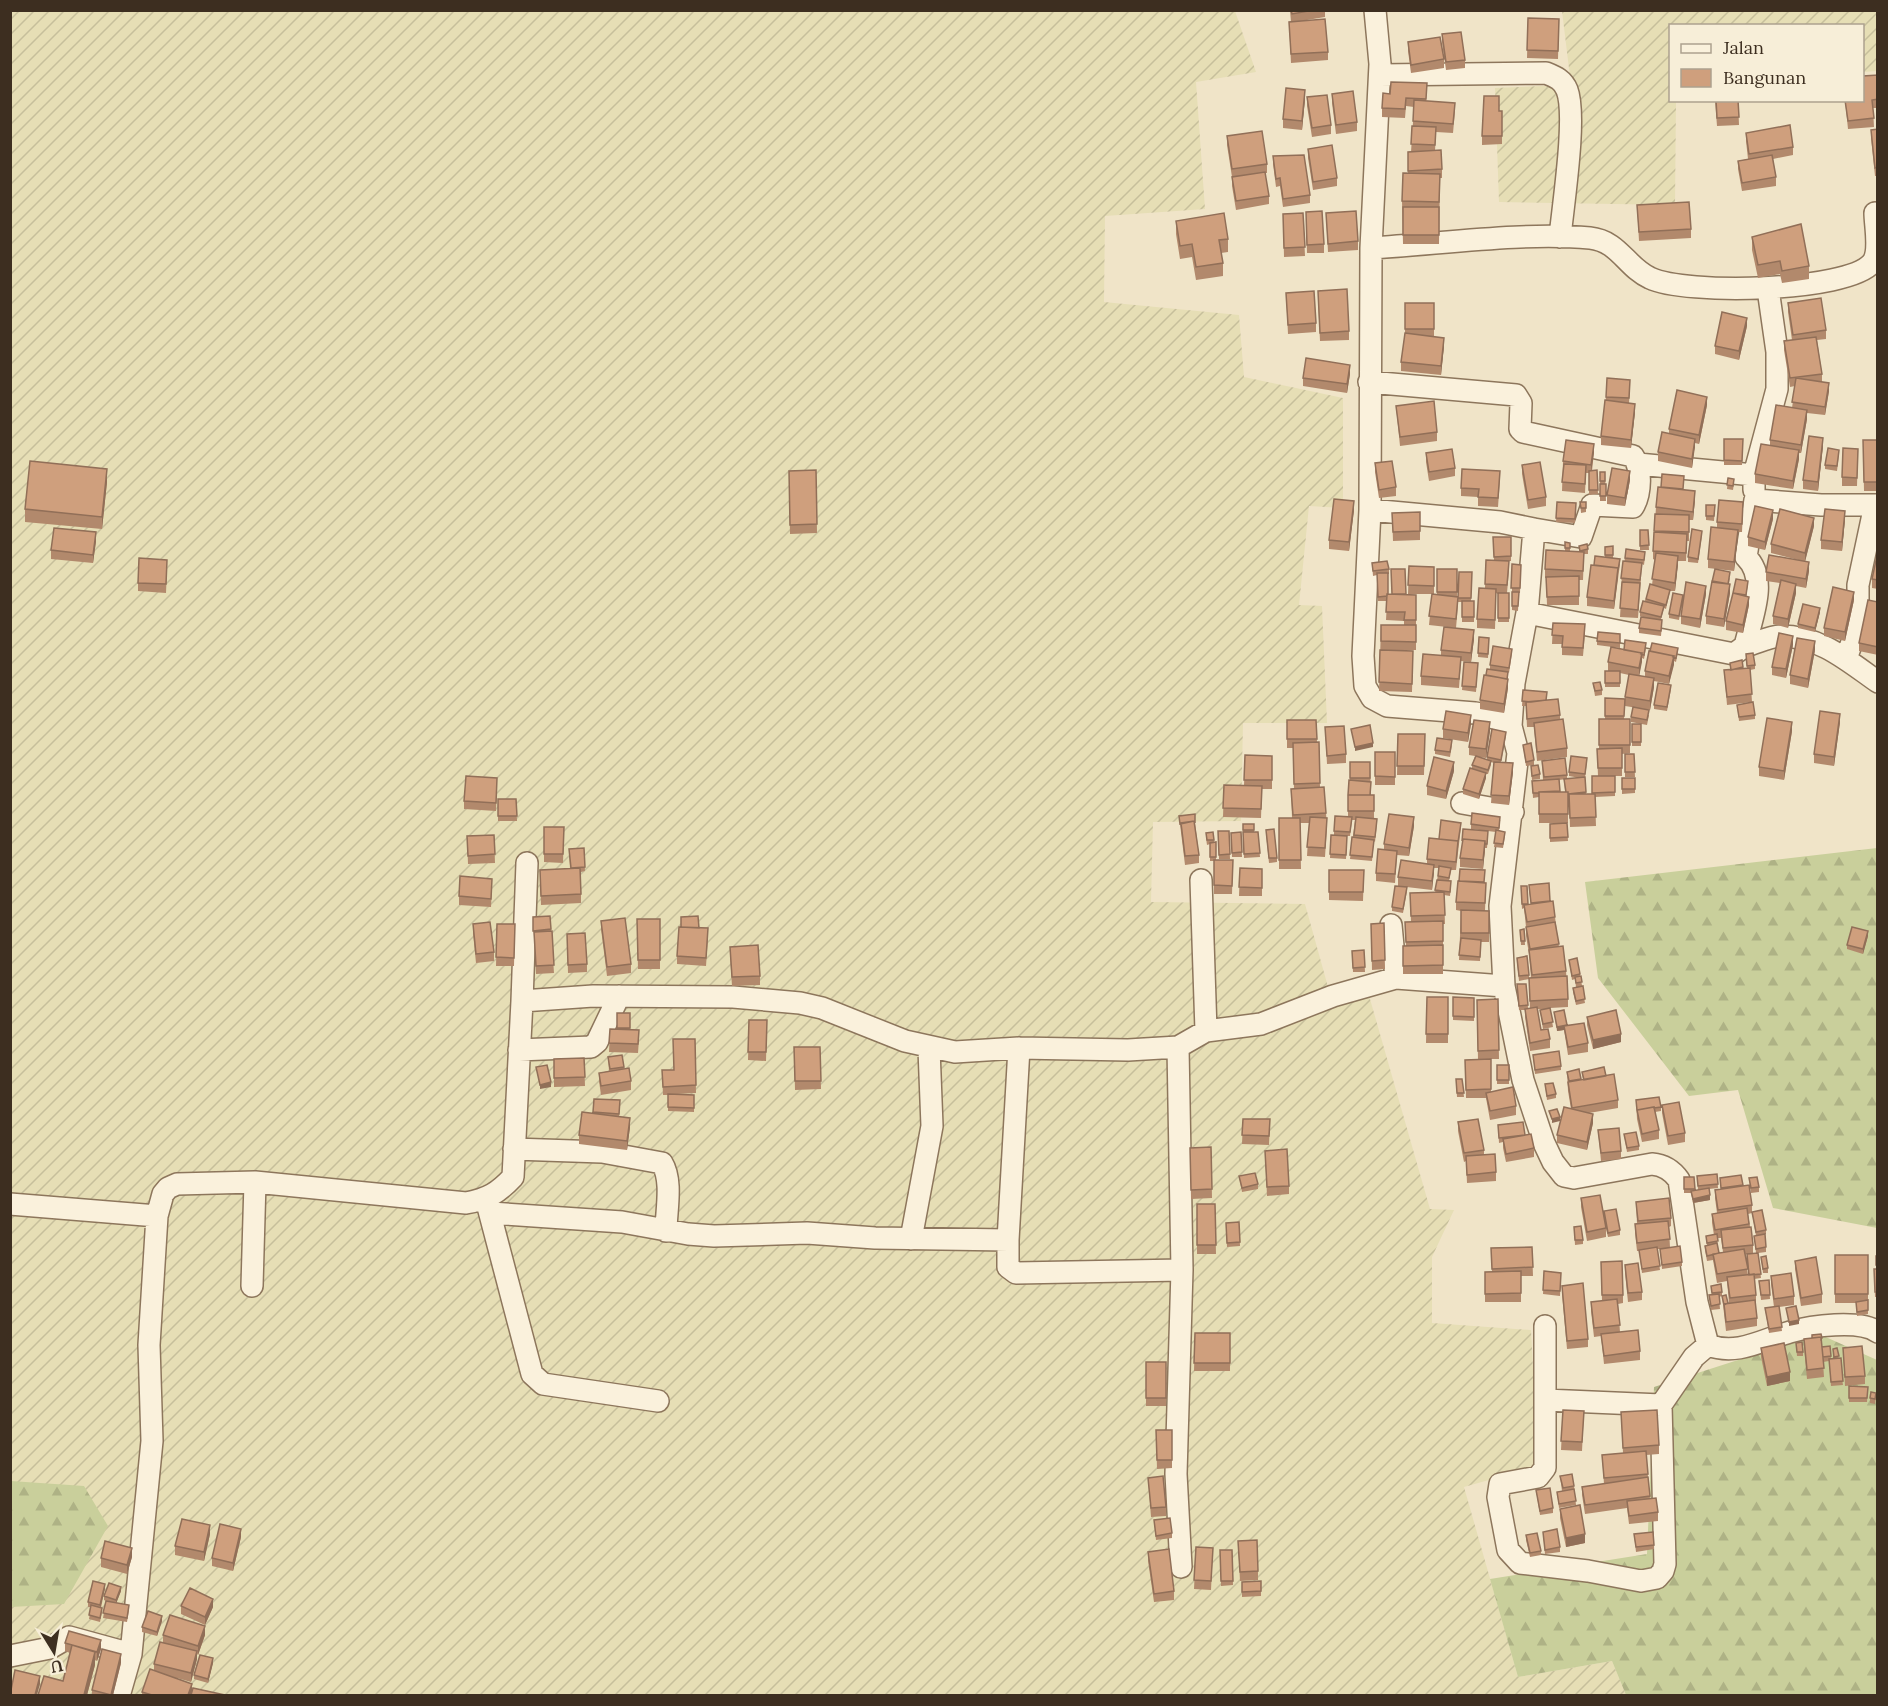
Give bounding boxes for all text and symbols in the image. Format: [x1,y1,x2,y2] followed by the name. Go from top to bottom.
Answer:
[1669,24,1864,102] legend
[1722,36,1764,59] text: Jalan
[1723,66,1806,89] text: Bangunan
[24,1622,84,1682] north arrow
[49,1656,65,1678] text: U

